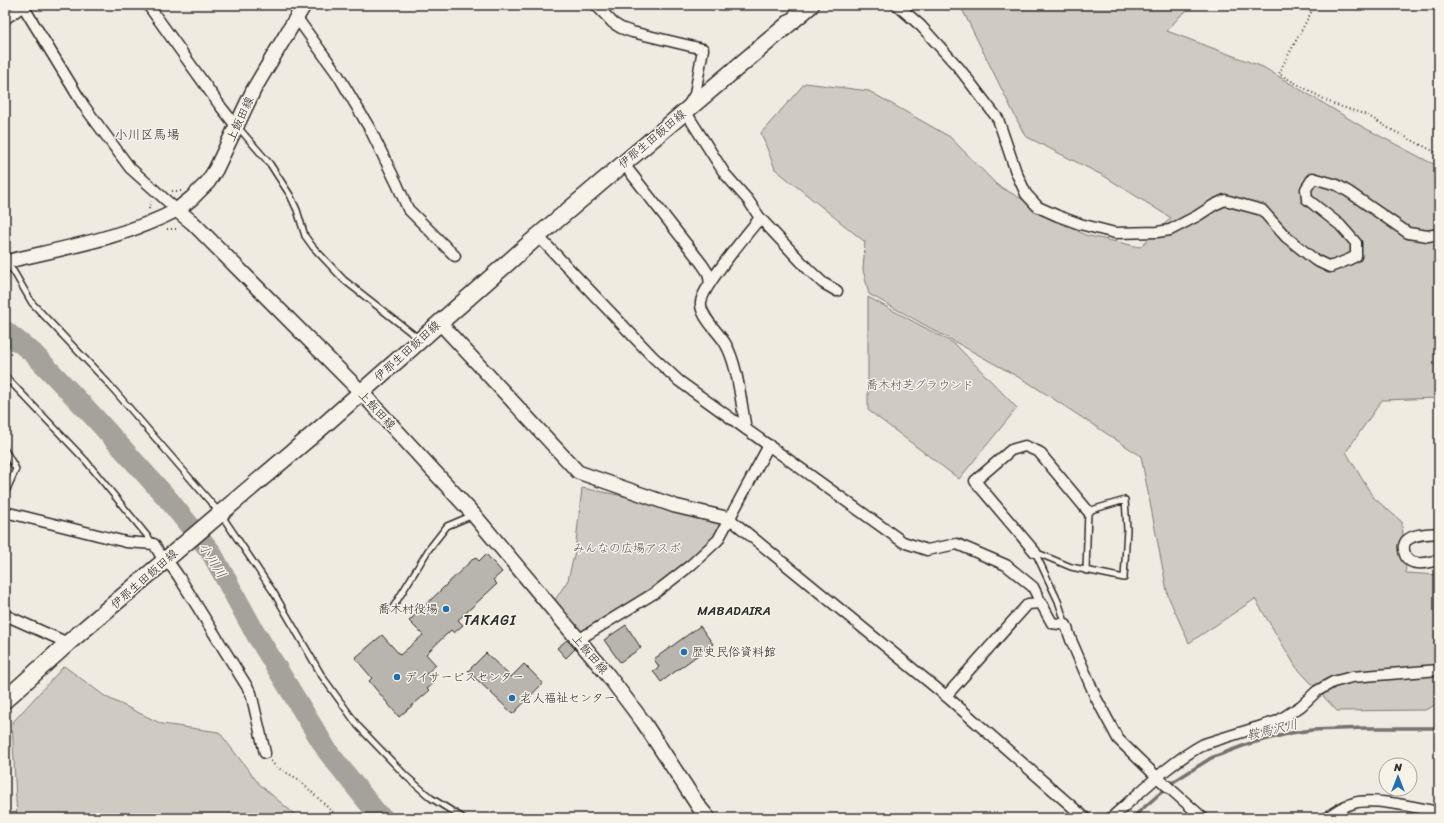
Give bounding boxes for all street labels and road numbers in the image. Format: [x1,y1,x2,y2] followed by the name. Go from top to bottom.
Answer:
[220,93,260,145] street label: 上飯田線
[613,104,691,174] street label: 伊那生田飯田線
[368,315,446,387] street label: 伊那生田飯田線
[353,385,401,435] street label: 上飯田線
[105,543,183,615] street label: 伊那生田飯田線
[566,629,614,679] street label: 上飯田線

